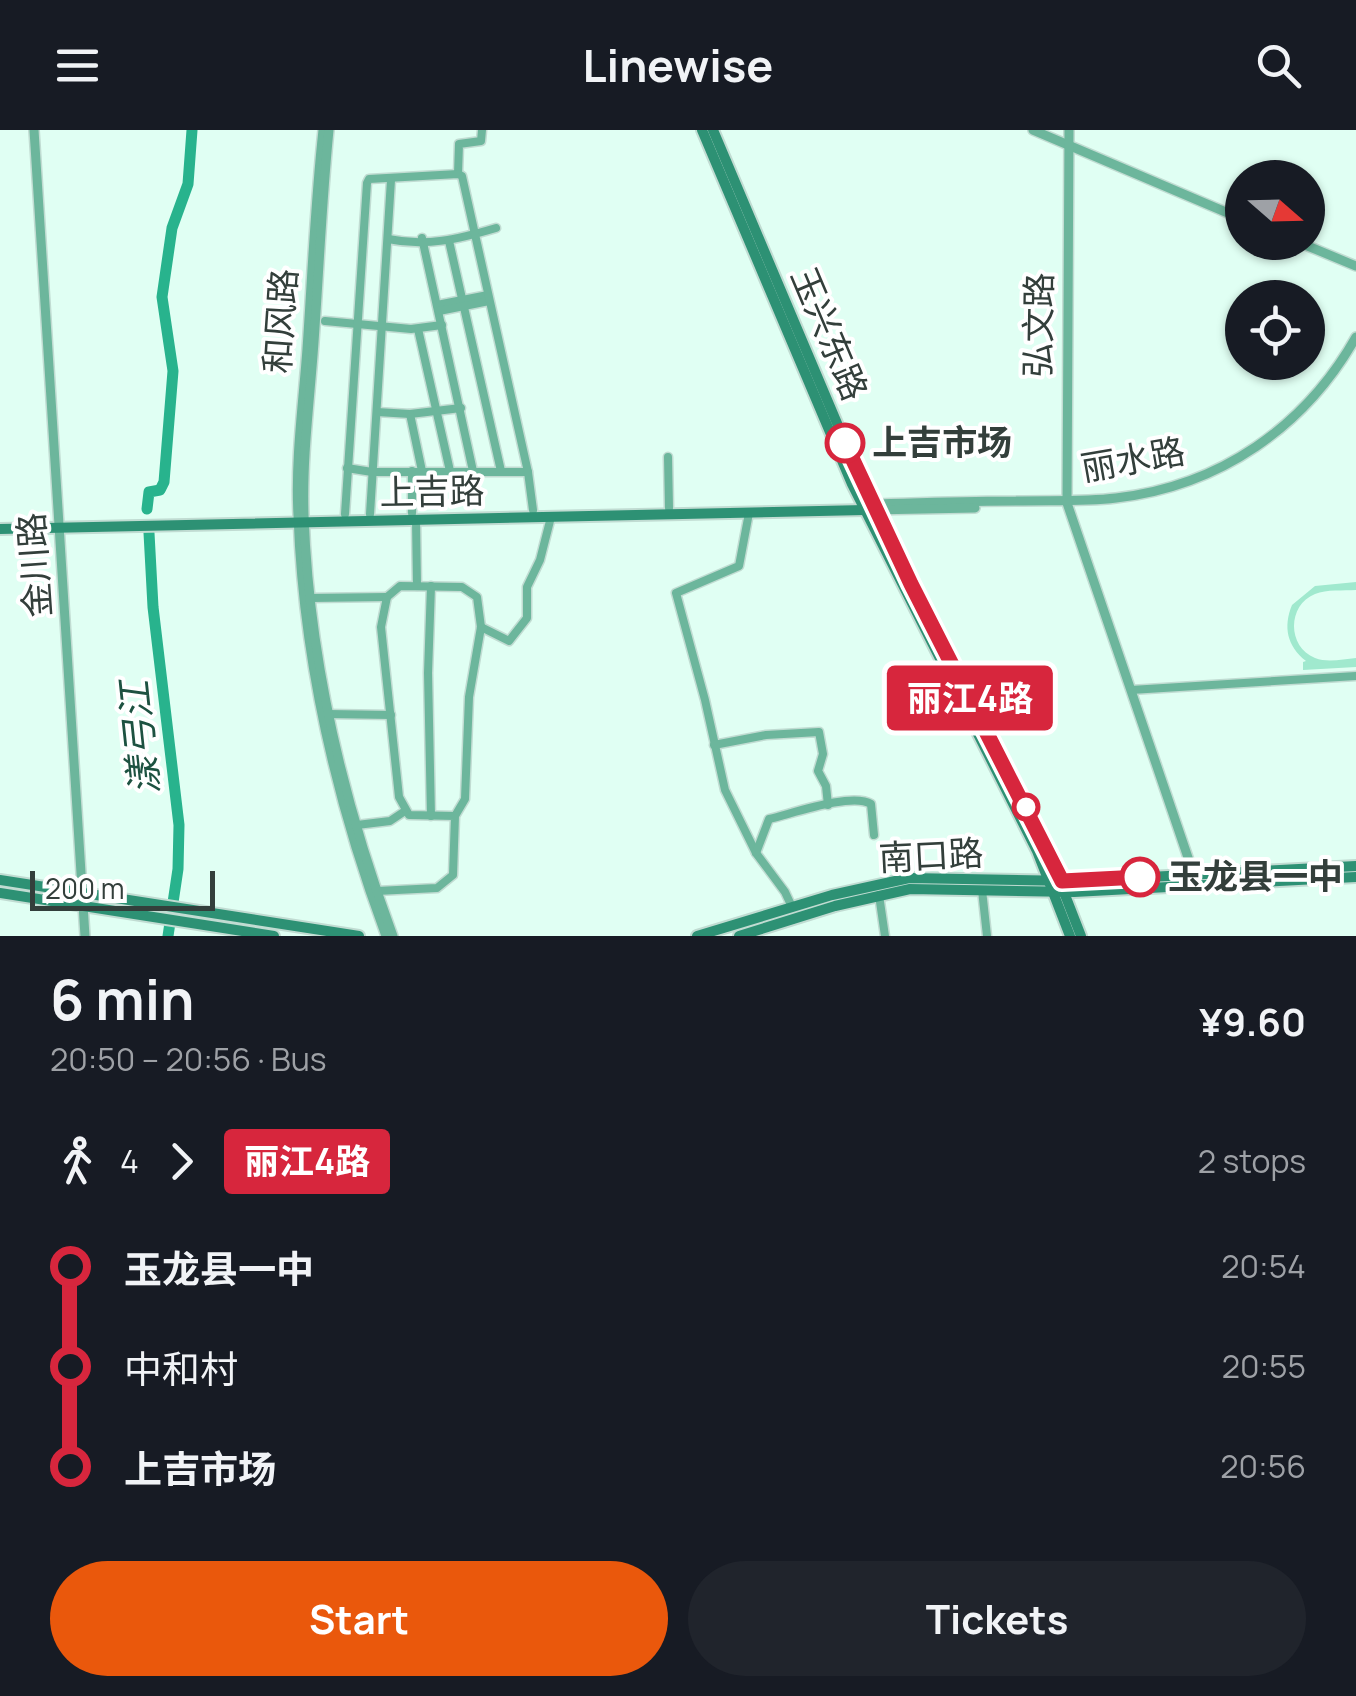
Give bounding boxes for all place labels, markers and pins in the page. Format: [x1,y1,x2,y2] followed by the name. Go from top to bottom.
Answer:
[872,418,1012,466] place label: 上吉市场
[826,424,864,462] marker: 上吉市场
[1013,794,1039,820] unlabelled marker
[1168,852,1343,900] place label: 玉龙县一中
[1121,858,1159,896] marker: 玉龙县一中

